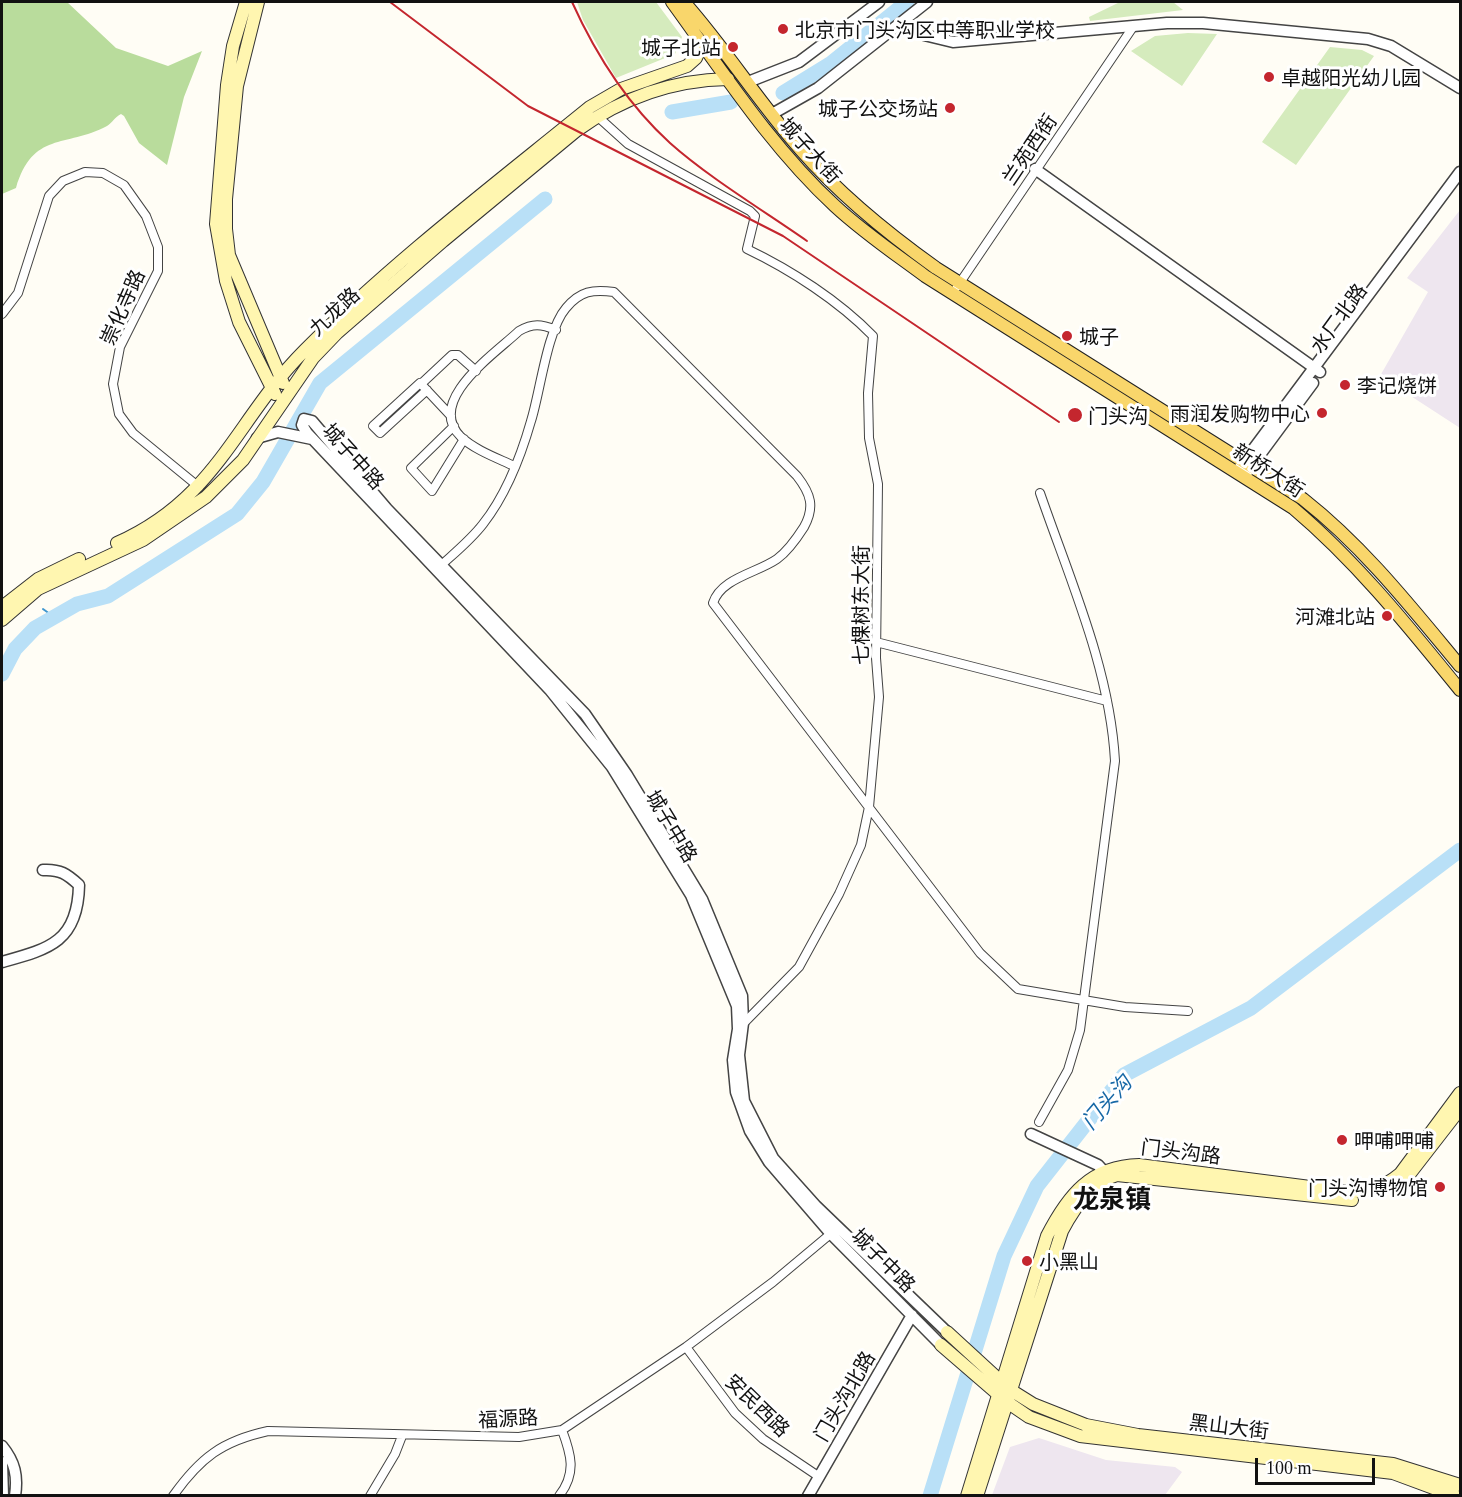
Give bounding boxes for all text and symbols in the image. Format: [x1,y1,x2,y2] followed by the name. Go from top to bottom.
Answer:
[795,17,1055,41] place label: 北京市门头沟区中等职业学校
[776,22,790,36] marker: 北京市门头沟区中等职业学校
[641,35,721,59] place label: 城子北站
[726,40,740,54] marker: 城子北站
[1281,65,1421,89] place label: 卓越阳光幼儿园
[1262,70,1276,84] marker: 卓越阳光幼儿园
[818,96,938,120] place label: 城子公交场站
[943,101,957,115] marker: 城子公交场站
[997,109,1061,189] street label: 兰苑西街
[775,112,847,188] street label: 城子大街
[95,266,149,348] street label: 崇化寺路
[1305,279,1371,357] street label: 水厂北路
[304,282,364,340] street label: 九龙路
[1079,324,1119,348] place label: 城子
[1060,329,1074,343] marker: 城子
[1357,373,1437,397] place label: 李记烧饼
[1338,378,1352,392] marker: 李记烧饼
[1170,401,1310,425] place label: 雨润发购物中心
[1088,403,1148,427] place label: 门头沟
[1066,406,1084,424] marker: 门头沟
[1315,406,1329,420] marker: 雨润发购物中心
[318,418,390,494] street label: 城子中路
[1229,438,1309,502] street label: 新桥大街
[848,545,872,665] street label: 七棵树东大街
[1295,604,1375,628] place label: 河滩北站
[1380,609,1394,623] marker: 河滩北站
[641,786,703,866] street label: 城子中路
[1076,1070,1136,1134] water label: 门头沟
[1354,1128,1434,1152] place label: 呷哺呷哺
[1335,1133,1349,1147] marker: 呷哺呷哺
[1140,1134,1222,1168] street label: 门头沟路
[1308,1175,1428,1199] place label: 门头沟博物馆
[1433,1180,1447,1194] marker: 门头沟博物馆
[1073,1182,1151,1214] district label: 龙泉镇
[847,1223,921,1297] street label: 城子中路
[1039,1249,1099,1273] place label: 小黑山
[1020,1254,1034,1268] marker: 小黑山
[809,1347,879,1445] street label: 门头沟北路
[721,1369,795,1441] street label: 安民西路
[477,1404,539,1432] street label: 福源路
[1188,1409,1270,1443] street label: 黑山大街
[1258,1446,1378,1484] scale bar
[1266,1458,1312,1478] text: 100 m

